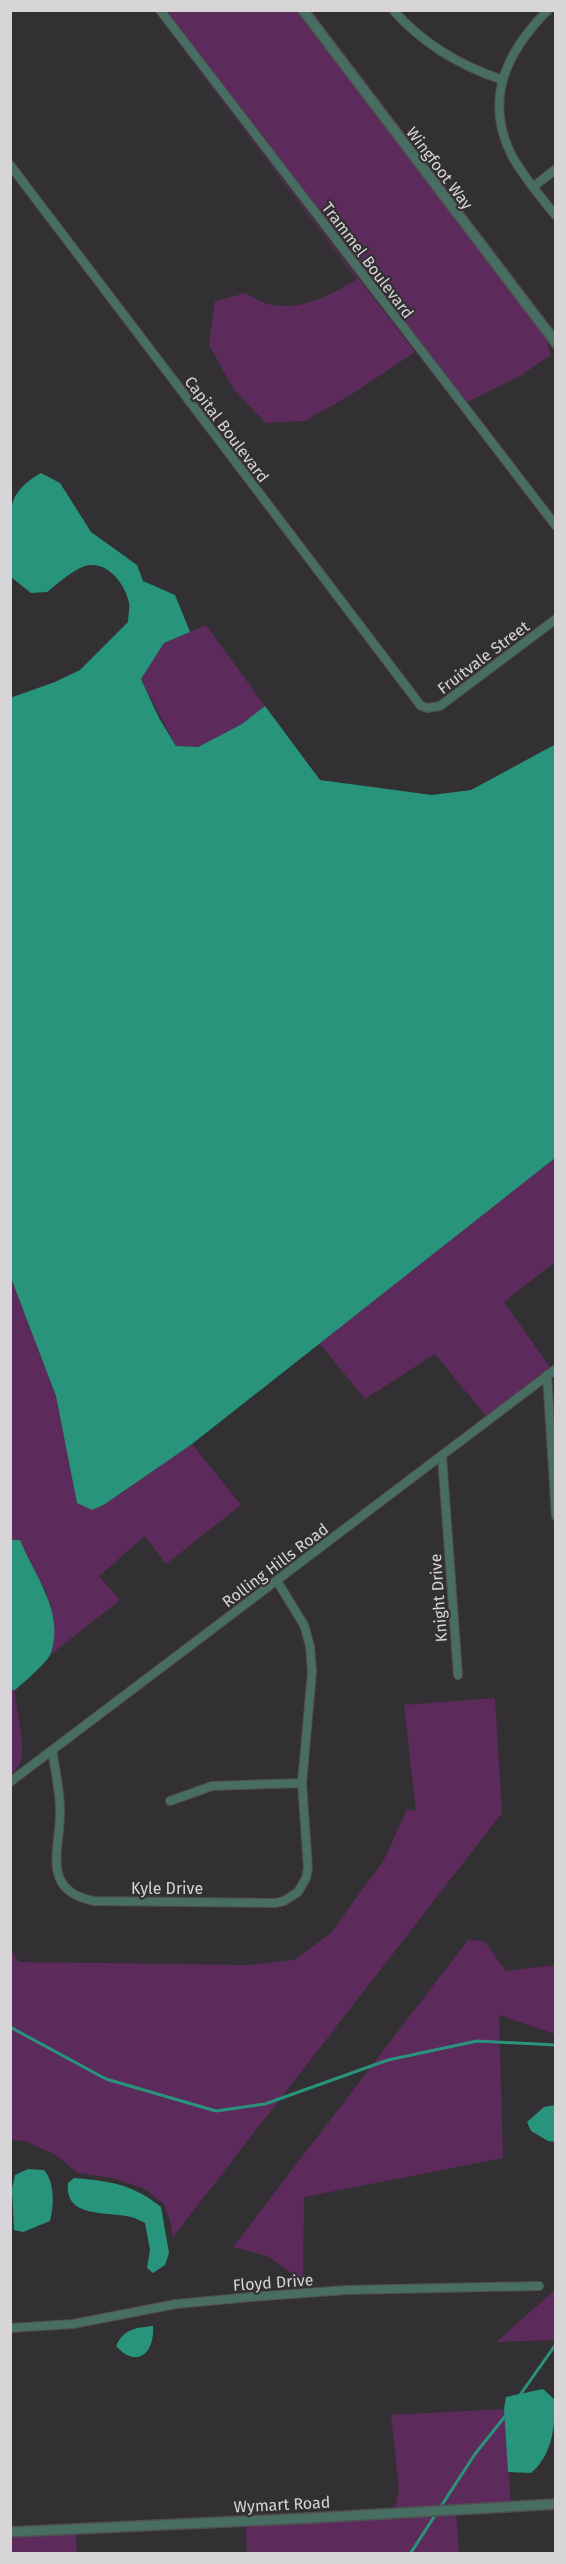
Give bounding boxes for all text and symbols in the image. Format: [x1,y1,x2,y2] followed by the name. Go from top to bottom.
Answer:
[402,123,477,213] street label: Wingfoot Way
[318,199,417,322] street label: Trammel Boulevard
[181,373,273,486] street label: Capital Boulevard
[434,617,533,698] street label: Fruitvale Street
[218,1519,332,1611] street label: Rolling Hills Road
[426,1553,451,1643] street label: Knight Drive
[131,1879,203,1898] street label: Kyle Drive
[232,2270,314,2295] street label: Floyd Drive
[233,2492,331,2517] street label: Wymart Road

